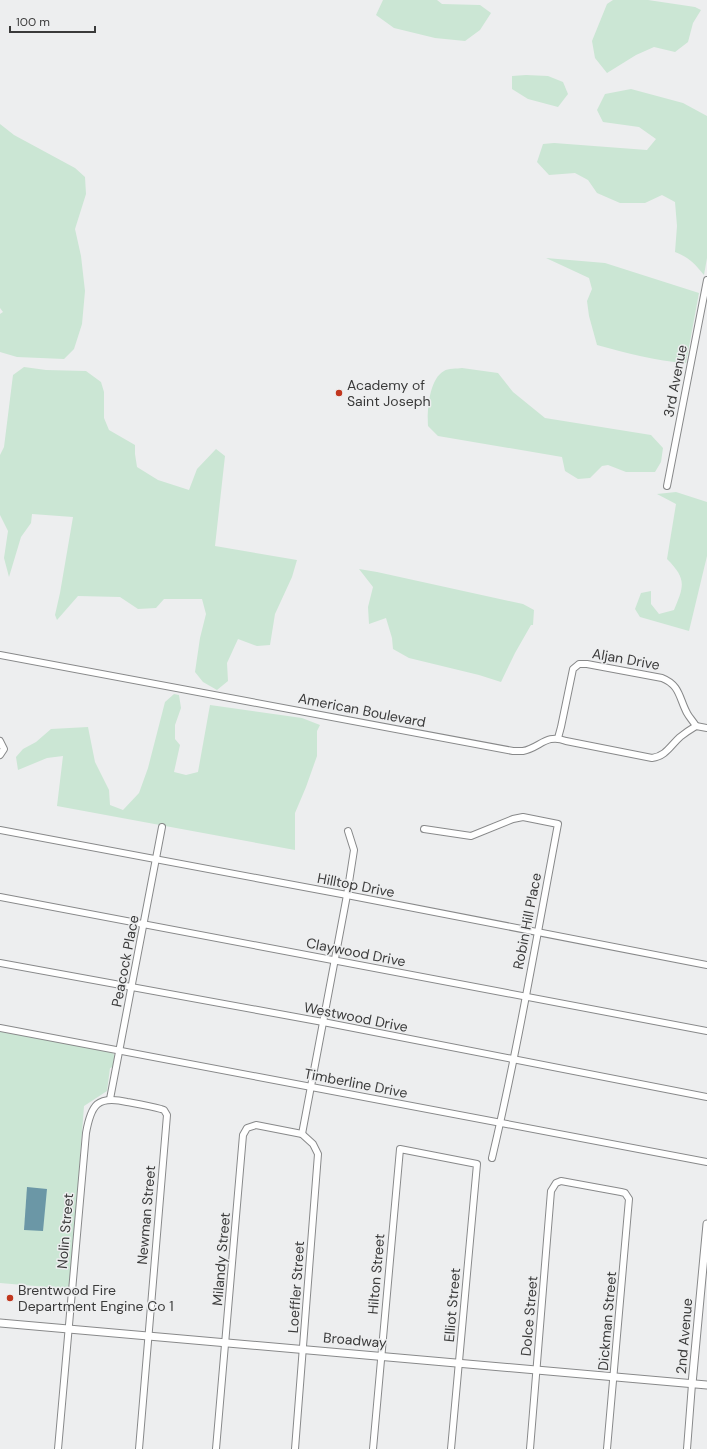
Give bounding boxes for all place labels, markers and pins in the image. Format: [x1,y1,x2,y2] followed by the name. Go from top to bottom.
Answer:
[347,376,430,410] place label: Academy of Saint Joseph
[334,388,344,398] marker: Academy of Saint Joseph
[18,1281,174,1315] place label: Brentwood Fire Department Engine Co 1
[5,1293,15,1303] marker: Brentwood Fire Department Engine Co 1

